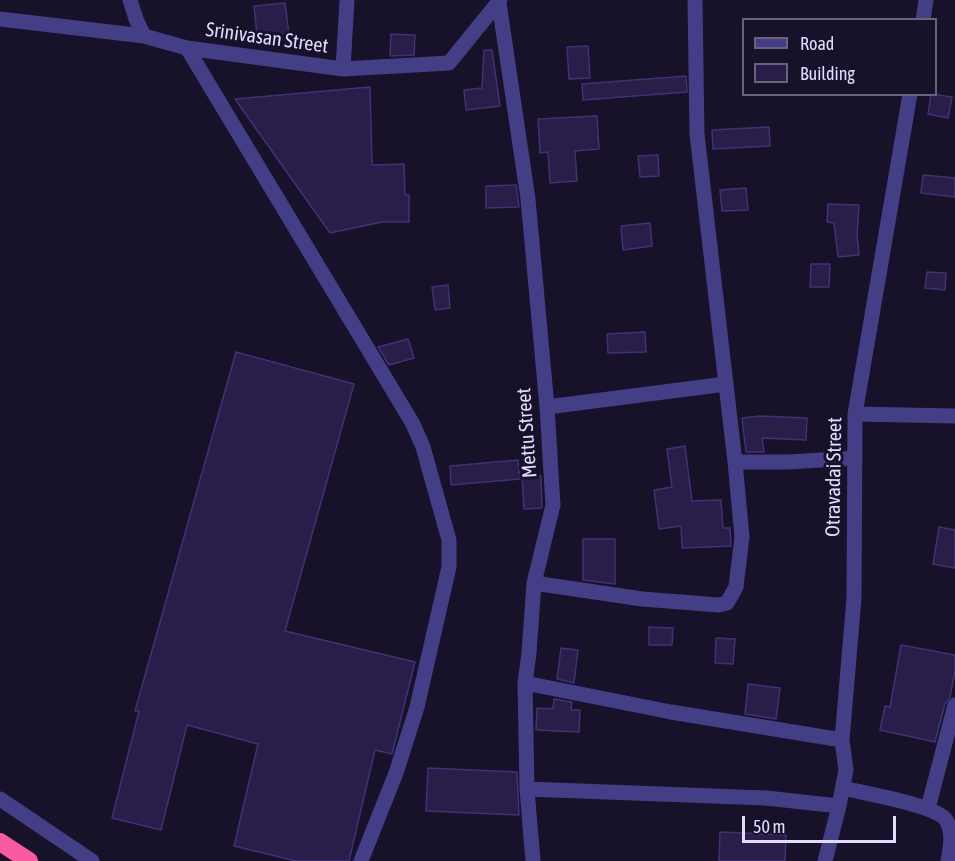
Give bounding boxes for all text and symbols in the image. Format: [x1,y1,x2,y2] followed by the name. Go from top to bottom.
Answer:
[204,18,330,58] street label: Srinivasan Street
[742,18,937,96] legend
[800,33,834,54] text: Road
[800,63,855,84] text: Building
[512,387,542,479] street label: Mettu Street
[821,417,847,537] street label: Otravadai Street
[745,804,900,842] scale bar
[753,816,785,837] text: 50 m

